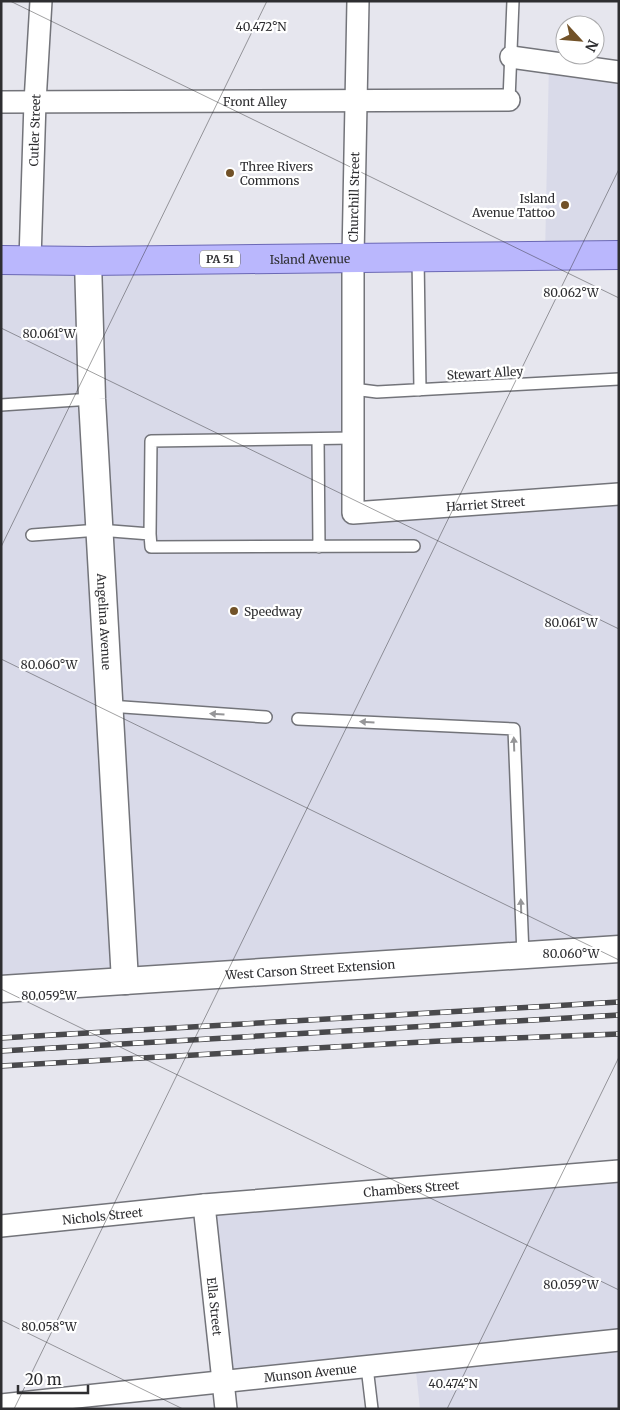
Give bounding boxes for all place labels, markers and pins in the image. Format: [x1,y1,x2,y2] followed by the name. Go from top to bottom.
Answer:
[240,159,313,188] place label: Three Rivers Commons
[224,167,236,179] marker: Three Rivers Commons
[471,191,555,220] place label: Island Avenue Tattoo
[559,199,571,211] marker: Island Avenue Tattoo
[244,604,302,619] place label: Speedway
[228,605,240,617] marker: Speedway

